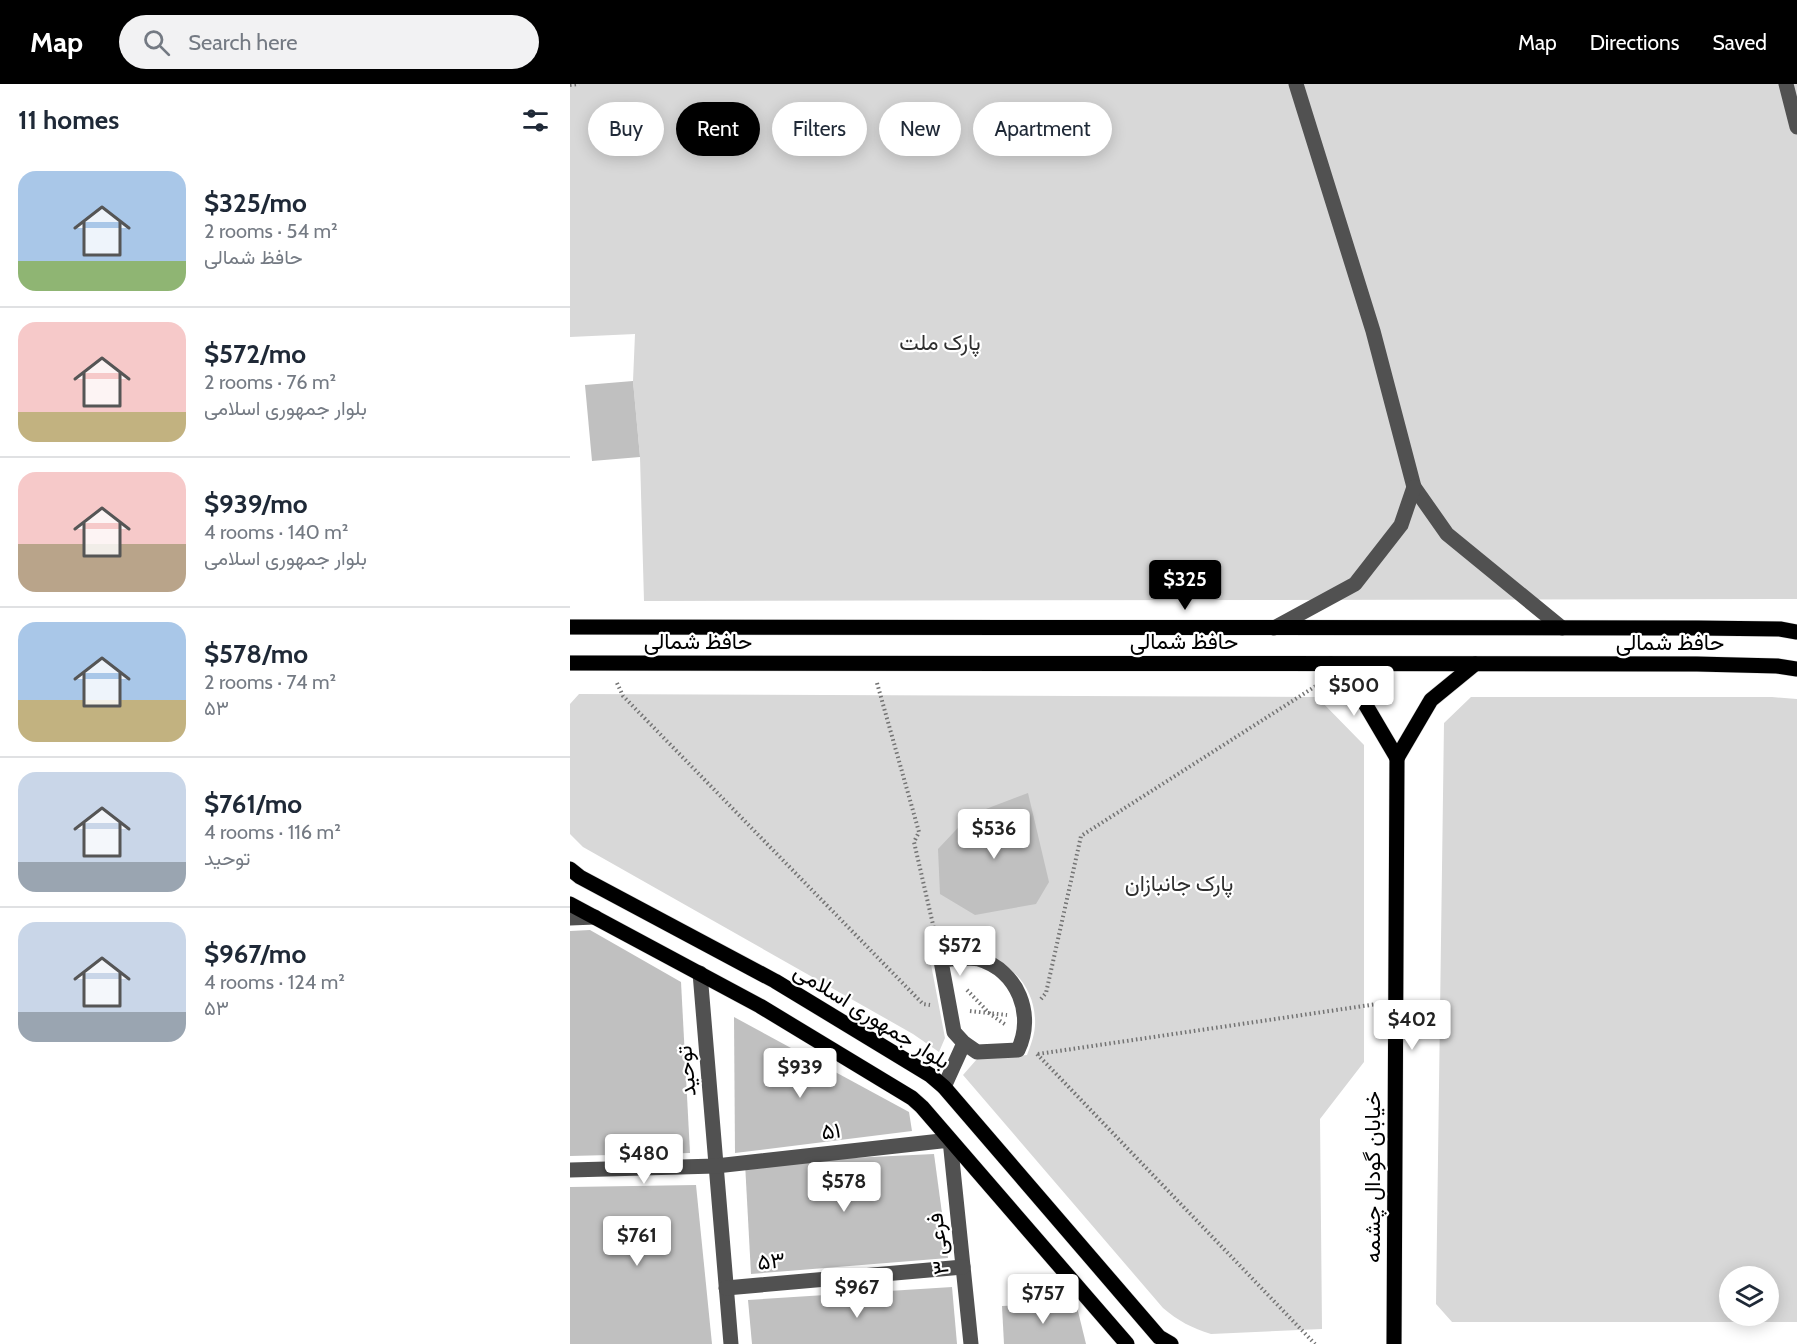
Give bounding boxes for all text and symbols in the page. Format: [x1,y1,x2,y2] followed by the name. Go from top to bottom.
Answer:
[119,15,539,69] search box
[30,25,83,59] text: Map
[140,26,173,59] icon: search
[188,29,297,56] text: Search here
[1518,30,1557,55] text: Map
[1590,30,1679,55] text: Directions
[1712,30,1767,55] text: Saved
[588,102,664,156] chip: Buy
[676,102,760,156] chip: Rent
[772,102,867,156] chip: Filters
[879,102,961,156] chip: New
[973,102,1112,156] chip: Apartment
[18,104,119,136] text: 11 homes
[519,104,552,137] icon: filters
[204,187,307,219] text: $325/mo
[66,195,138,267] icon: home
[204,219,338,243] text: 2 rooms · 54 m²
[204,245,303,269] text: حافظ شمالی
[899,329,981,357] park label: پارک ملت
[204,338,306,370] text: $572/mo
[66,346,138,418] icon: home
[204,370,336,394] text: 2 rooms · 76 m²
[204,396,367,420] text: بلوار جمهوری اسلامی
[204,488,308,520] text: $939/mo
[66,496,138,568] icon: home
[204,520,348,544] text: 4 rooms · 140 m²
[204,546,367,570] text: بلوار جمهوری اسلامی
[1149,560,1221,611] pin: $325
[1163,567,1207,591] text: $325
[644,628,752,655] street label: حافظ شمالی
[1130,628,1238,655] street label: حافظ شمالی
[1616,629,1724,656] street label: حافظ شمالی
[204,638,308,670] text: $578/mo
[66,646,138,718] icon: home
[1318,666,1390,717] pin: $500
[204,670,336,694] text: 2 rooms · 74 m²
[1329,673,1379,697] text: $500
[204,696,229,720] text: ۵۳
[204,788,302,820] text: $761/mo
[66,796,138,868] icon: home
[958,809,1030,860] pin: $536
[972,816,1016,840] text: $536
[204,820,341,844] text: 4 rooms · 116 m²
[204,846,250,870] text: توحید
[1125,870,1233,898] park label: پارک جانبازان
[924,926,996,977] pin: $572
[938,933,982,957] text: $572
[204,938,306,970] text: $967/mo
[66,946,138,1018] icon: home
[789,957,955,1075] street label: بلوار جمهوری اسلامی
[204,970,345,994] text: 4 rooms · 124 m²
[204,996,229,1020] text: ۵۳
[1376,1000,1448,1051] pin: $402
[1388,1007,1436,1031] text: $402
[670,1044,702,1098] street label: توحید
[764,1048,836,1099] pin: $939
[778,1055,822,1079] text: $939
[1359,1091,1387,1263] street label: خیابان گودال چشمه
[820,1117,842,1145] street label: ۵۱
[608,1134,680,1185] pin: $480
[619,1141,669,1165] text: $480
[808,1162,880,1213] pin: $578
[822,1169,866,1193] text: $578
[921,1212,955,1276] street label: فرعی ۳
[601,1216,673,1267] pin: $761
[617,1223,657,1247] text: $761
[756,1246,786,1276] street label: ۵۳
[1719,1266,1779,1326] map controls
[1719,1266,1779,1326] button: layers
[821,1268,893,1319] pin: $967
[1007,1274,1079,1325] pin: $757
[835,1275,879,1299] text: $967
[1022,1281,1064,1305] text: $757

